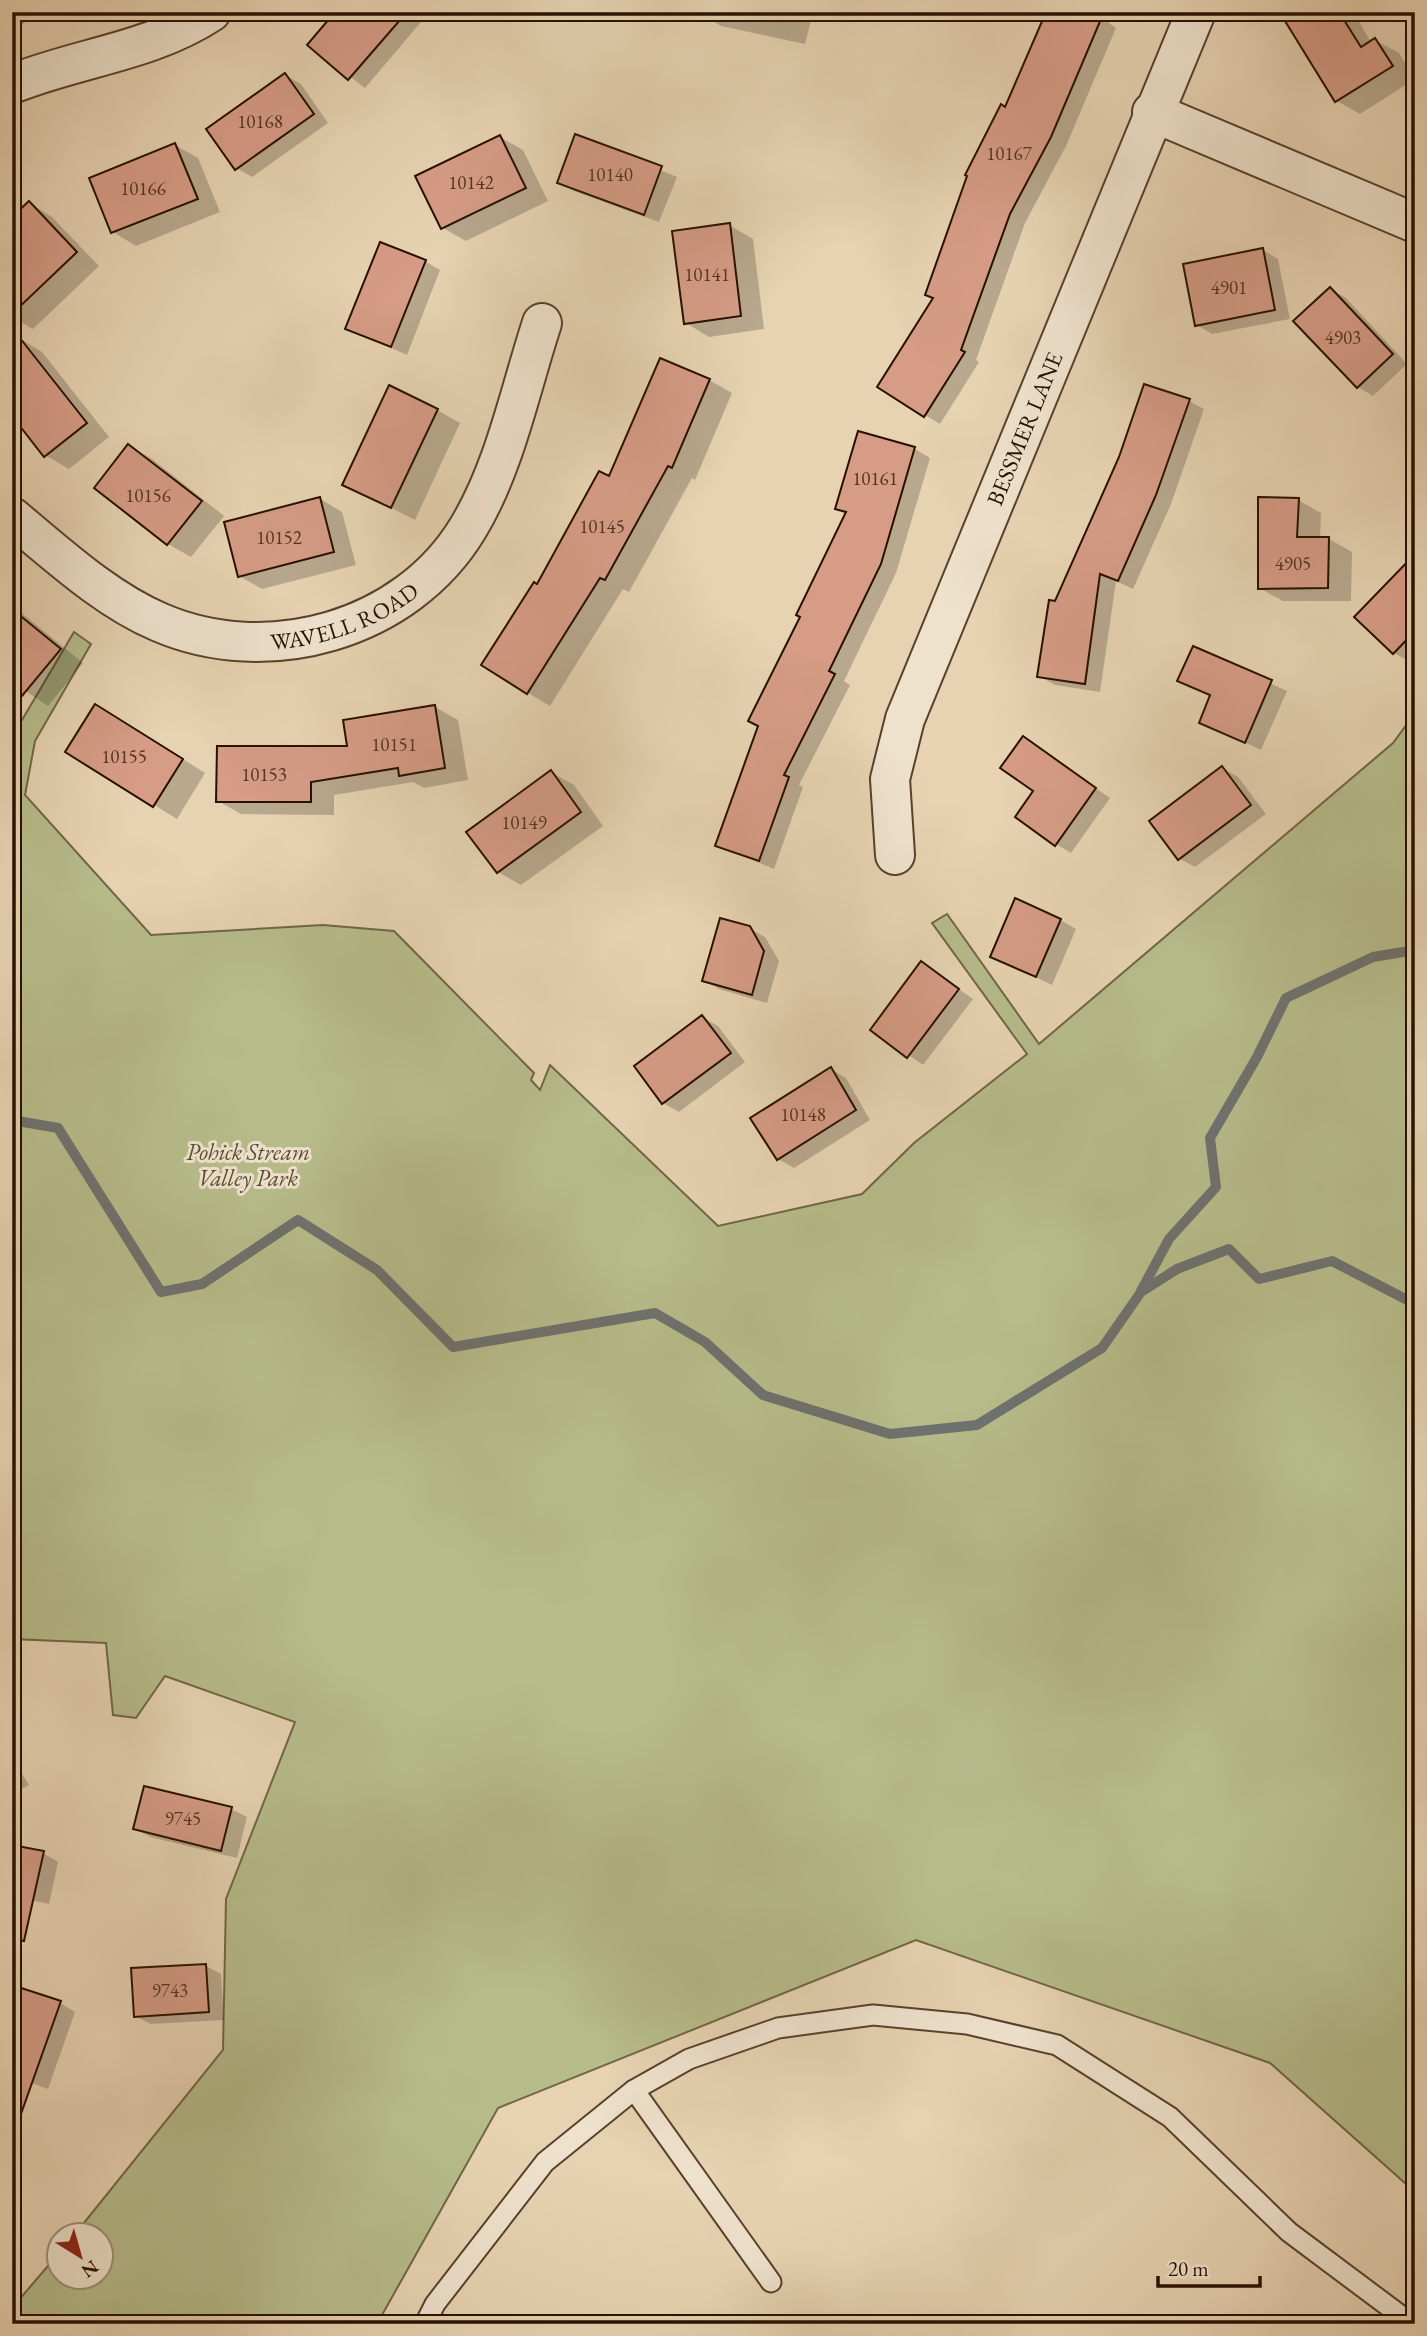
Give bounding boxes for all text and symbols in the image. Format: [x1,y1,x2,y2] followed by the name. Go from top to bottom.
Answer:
[237,109,283,134] house number: 10168
[986,141,1033,166] house number: 10167
[587,162,633,187] house number: 10140
[448,170,494,195] house number: 10142
[120,176,166,201] house number: 10166
[684,262,730,287] house number: 10141
[1211,275,1247,300] house number: 4901
[1325,325,1361,350] house number: 4903
[980,347,1069,510] street label: BESSMER LANE
[852,466,898,491] house number: 10161
[125,483,171,508] house number: 10156
[579,514,625,539] house number: 10145
[256,525,302,550] house number: 10152
[1275,551,1311,576] house number: 4905
[269,576,424,657] street label: WAVELL ROAD
[371,732,417,757] house number: 10151
[101,744,147,769] house number: 10155
[241,762,287,787] house number: 10153
[501,810,547,835] house number: 10149
[780,1102,826,1127] house number: 10148
[186,1137,310,1193] park label: Pohick Stream Valley Park
[165,1806,201,1831] house number: 9745
[152,1978,188,2003] house number: 9743
[46,2220,116,2290] north arrow
[1158,2245,1259,2289] scale bar
[76,2255,104,2284] text: N
[1168,2255,1209,2282] text: 20 m

